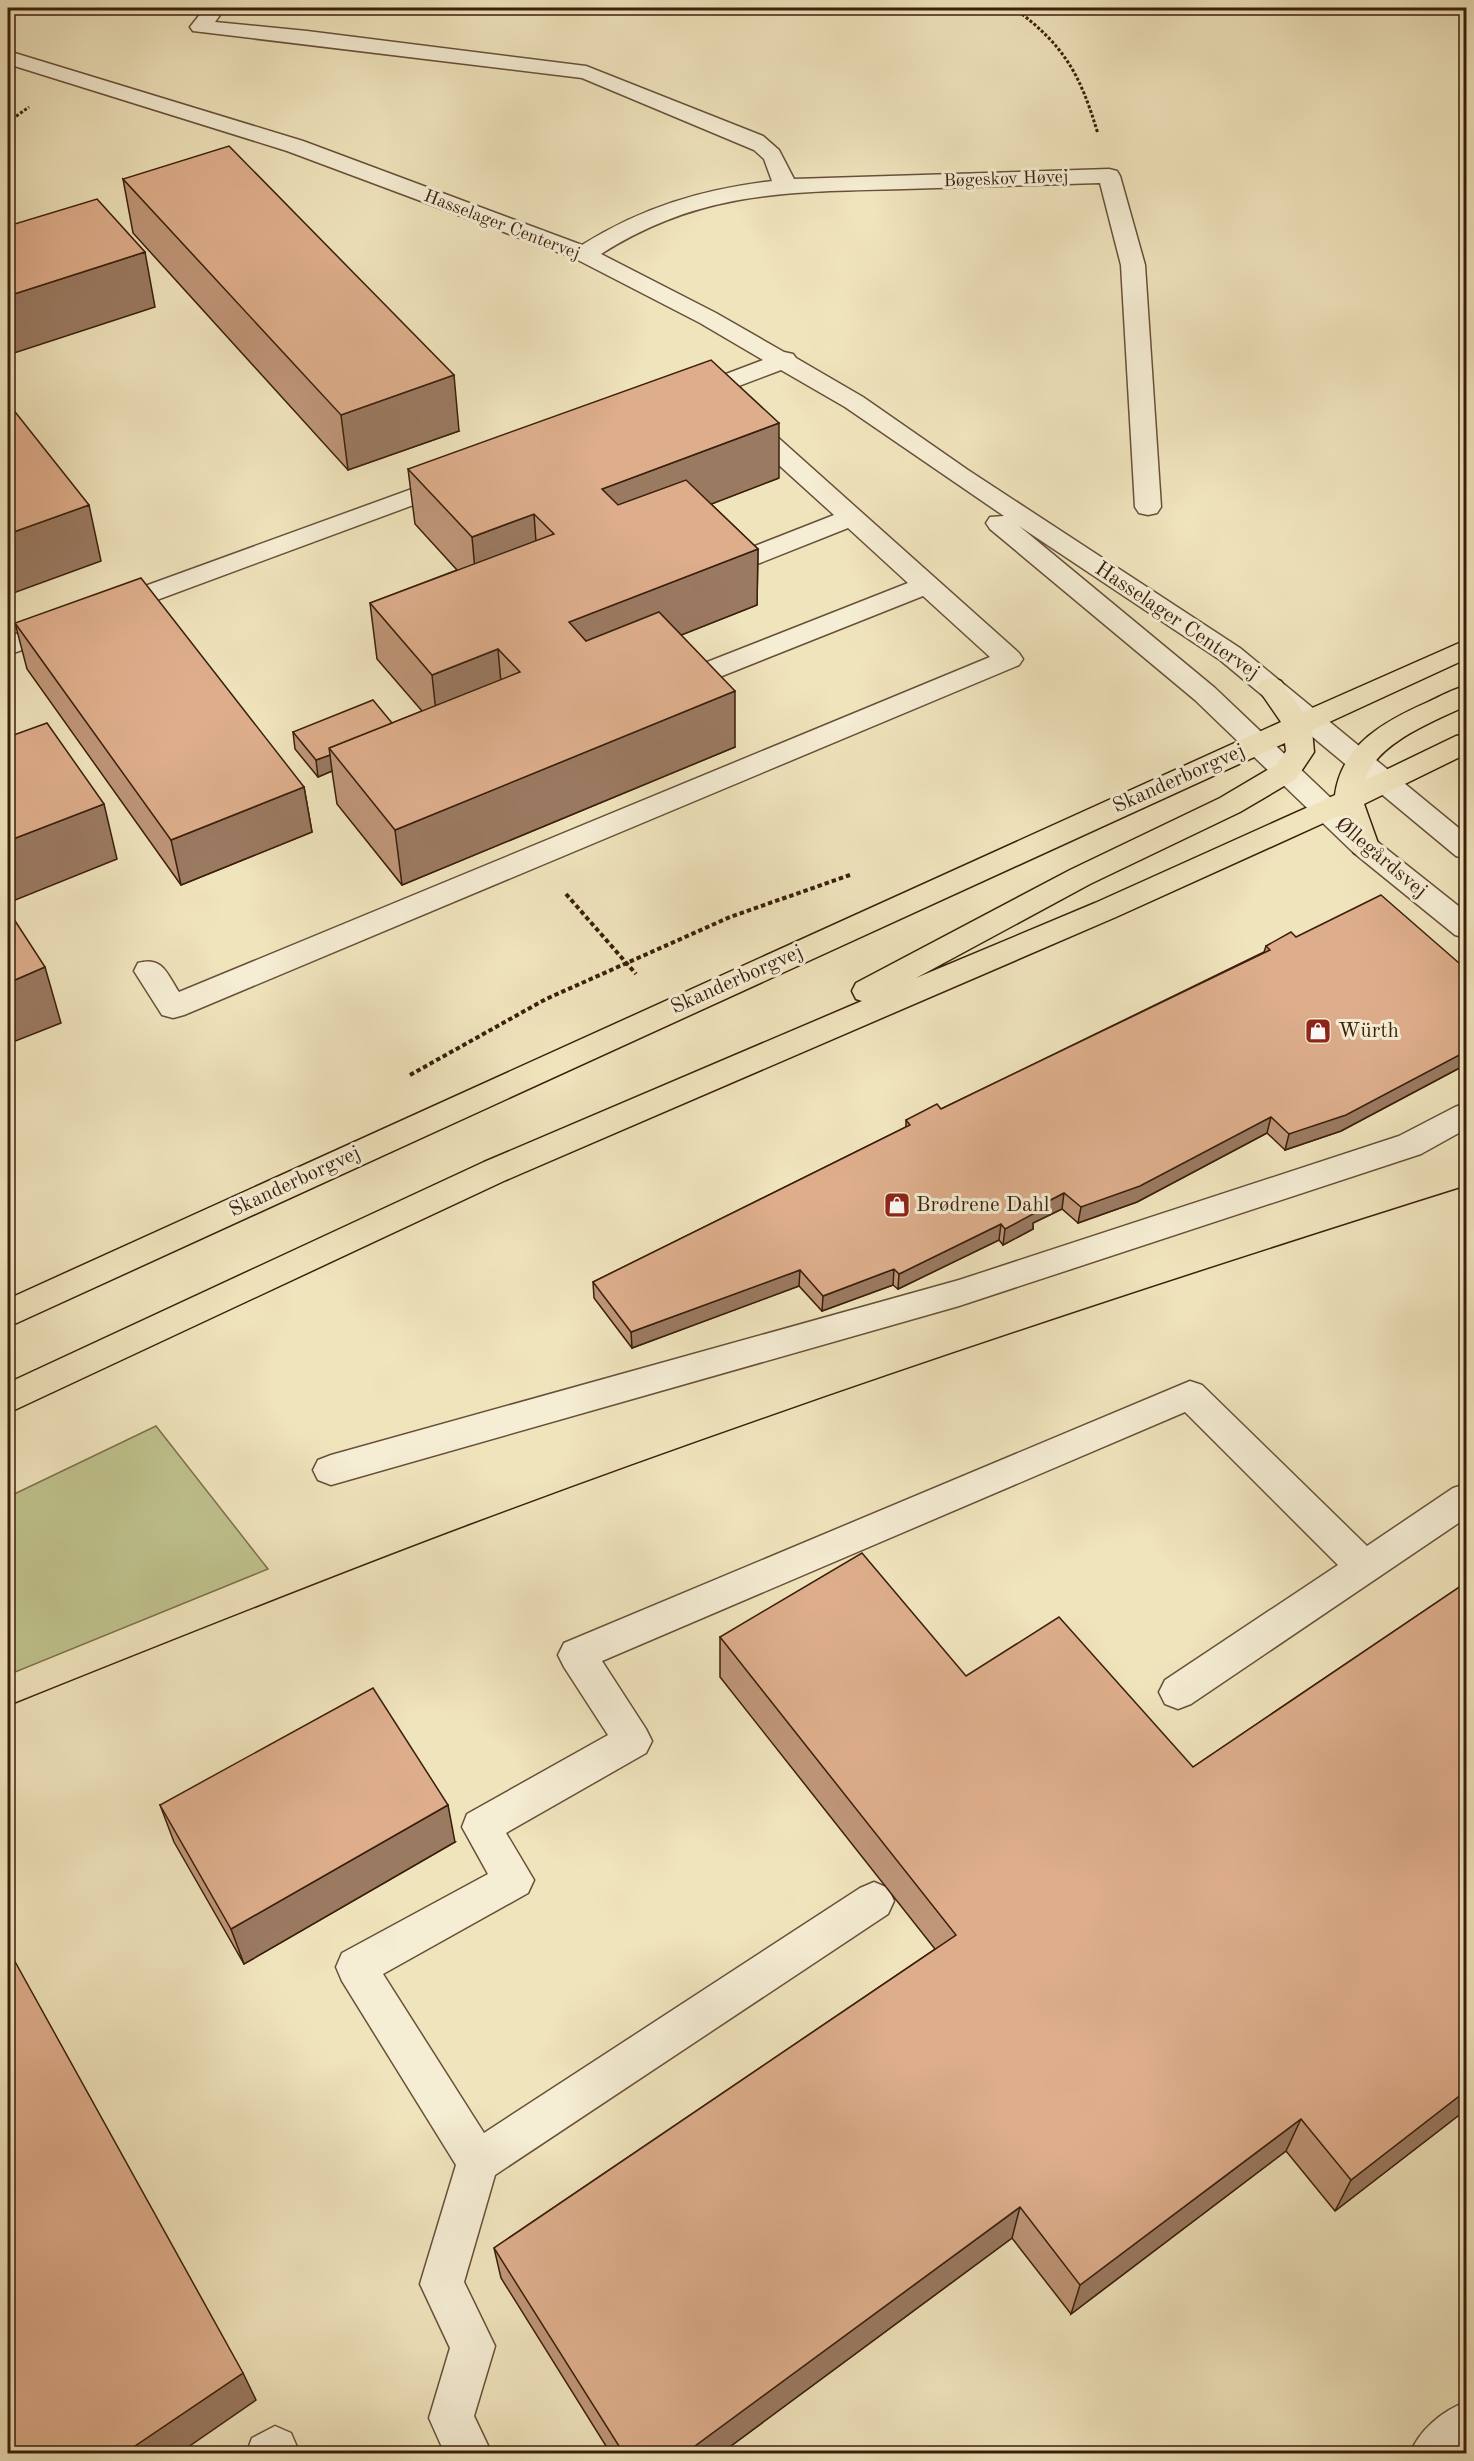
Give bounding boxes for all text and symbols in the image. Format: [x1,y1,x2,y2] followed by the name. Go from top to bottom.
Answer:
[943,168,1069,190] street label: Bøgeskov Høvej
[421,187,583,263] street label: Hasselager Centervej
[1091,558,1263,684] street label: Hasselager Centervej
[1110,740,1248,818] street label: Skanderborgvej
[1331,814,1431,902] street label: Øllegårdsvej
[668,941,806,1019] street label: Skanderborgvej
[1303,1016,1333,1046] shop icon: Würth
[1338,1021,1399,1042] place label: Würth
[226,1142,364,1222] street label: Skanderborgvej
[882,1190,912,1220] shop icon: Brødrene Dahl
[916,1195,1050,1216] place label: Brødrene Dahl

